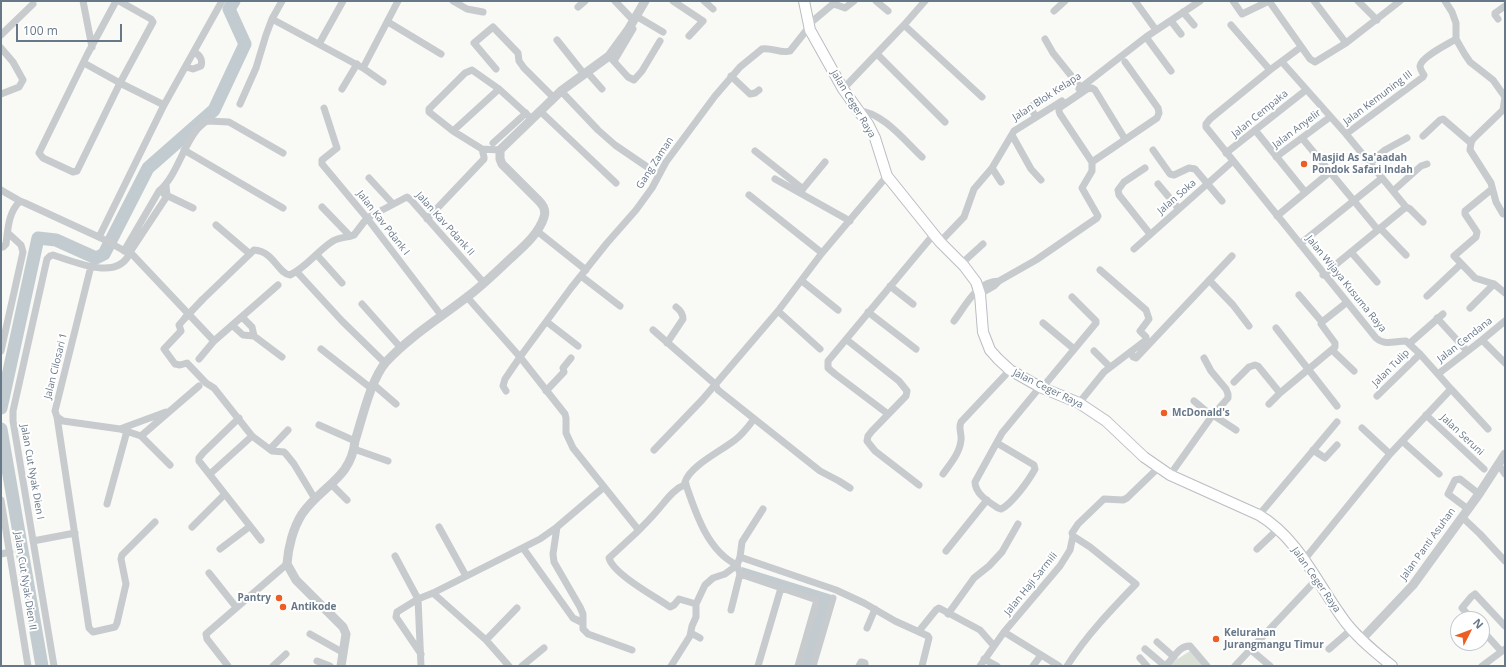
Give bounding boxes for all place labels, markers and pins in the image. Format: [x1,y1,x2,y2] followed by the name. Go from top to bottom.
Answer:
[1312,152,1413,176] place label: Masjid As Sa'aadah Pondok Safari Indah
[1299,159,1309,169] marker: Masjid As Sa'aadah Pondok Safari Indah
[1172,407,1230,419] place label: McDonald's
[1159,408,1169,418] marker: McDonald's
[238,592,271,604] place label: Pantry
[274,593,284,603] marker: Pantry
[291,601,336,613] place label: Antikode
[278,602,288,612] marker: Antikode
[1224,627,1324,650] place label: Kelurahan Jurangmangu Timur
[1211,634,1221,644] marker: Kelurahan Jurangmangu Timur

